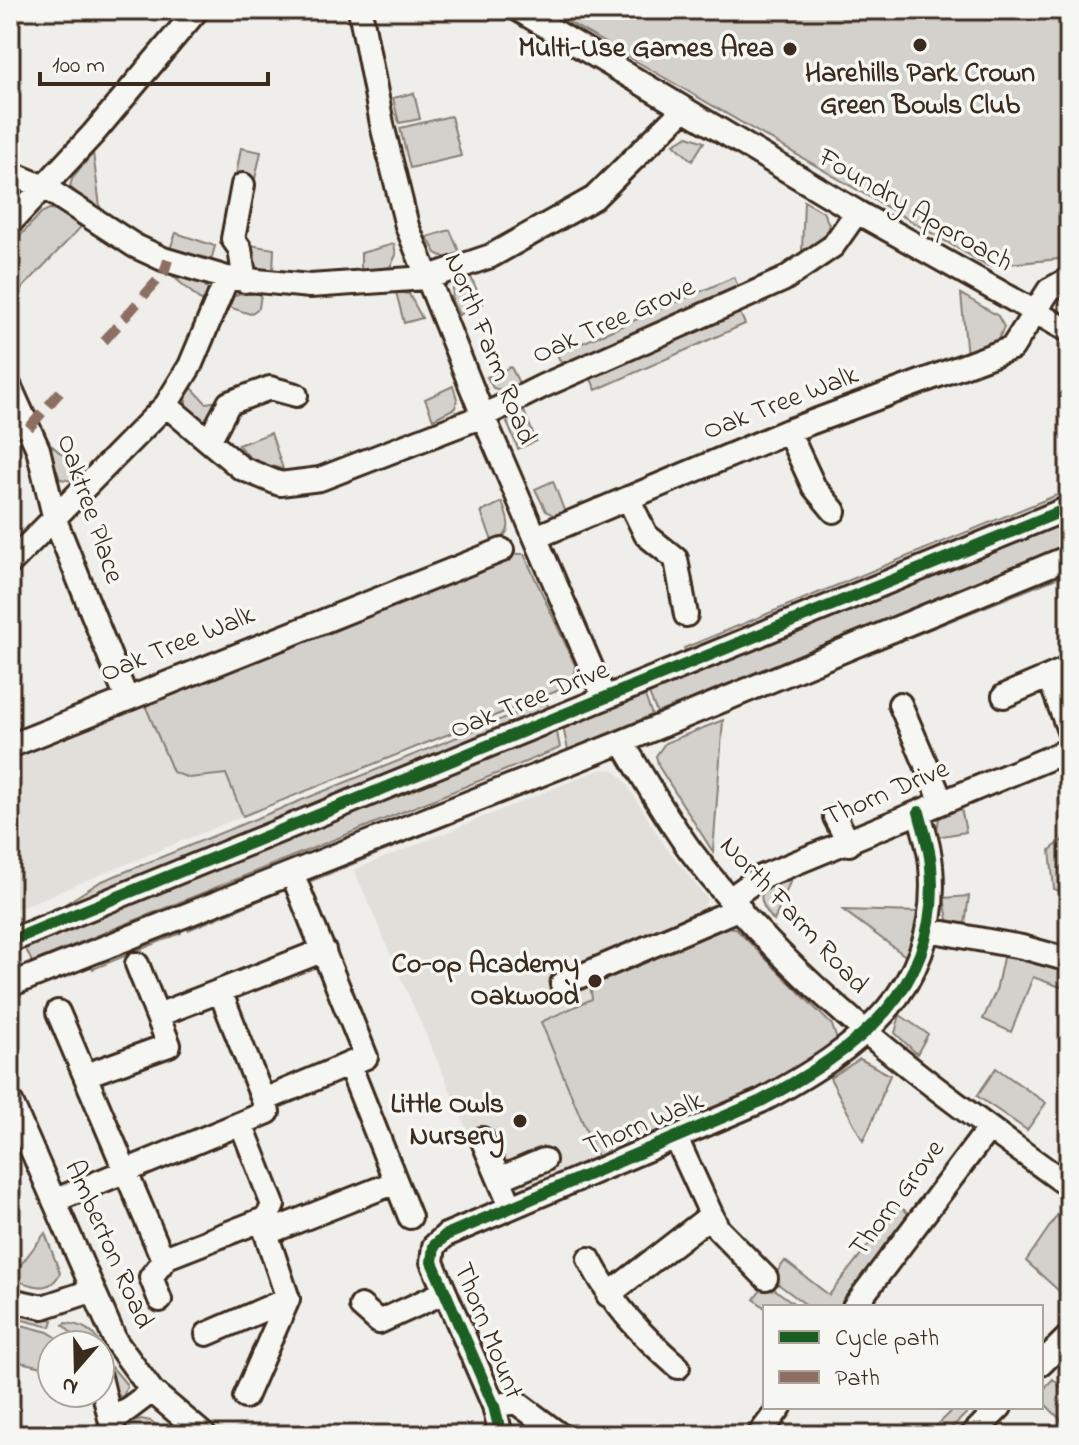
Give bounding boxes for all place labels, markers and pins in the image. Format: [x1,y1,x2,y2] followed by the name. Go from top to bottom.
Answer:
[518,29,774,70] place label: Multi-Use Games Area
[911,36,929,54] marker: Harehills Park Crown Green Bowls Club
[781,40,799,58] marker: Multi-Use Games Area
[805,54,1035,127] place label: Harehills Park Crown Green Bowls Club
[391,945,579,1018] place label: Co-op Academy Oakwood
[586,972,604,990] marker: Co-op Academy Oakwood
[390,1085,504,1158] place label: Little Owls Nursery
[511,1112,529,1130] marker: Little Owls Nursery

